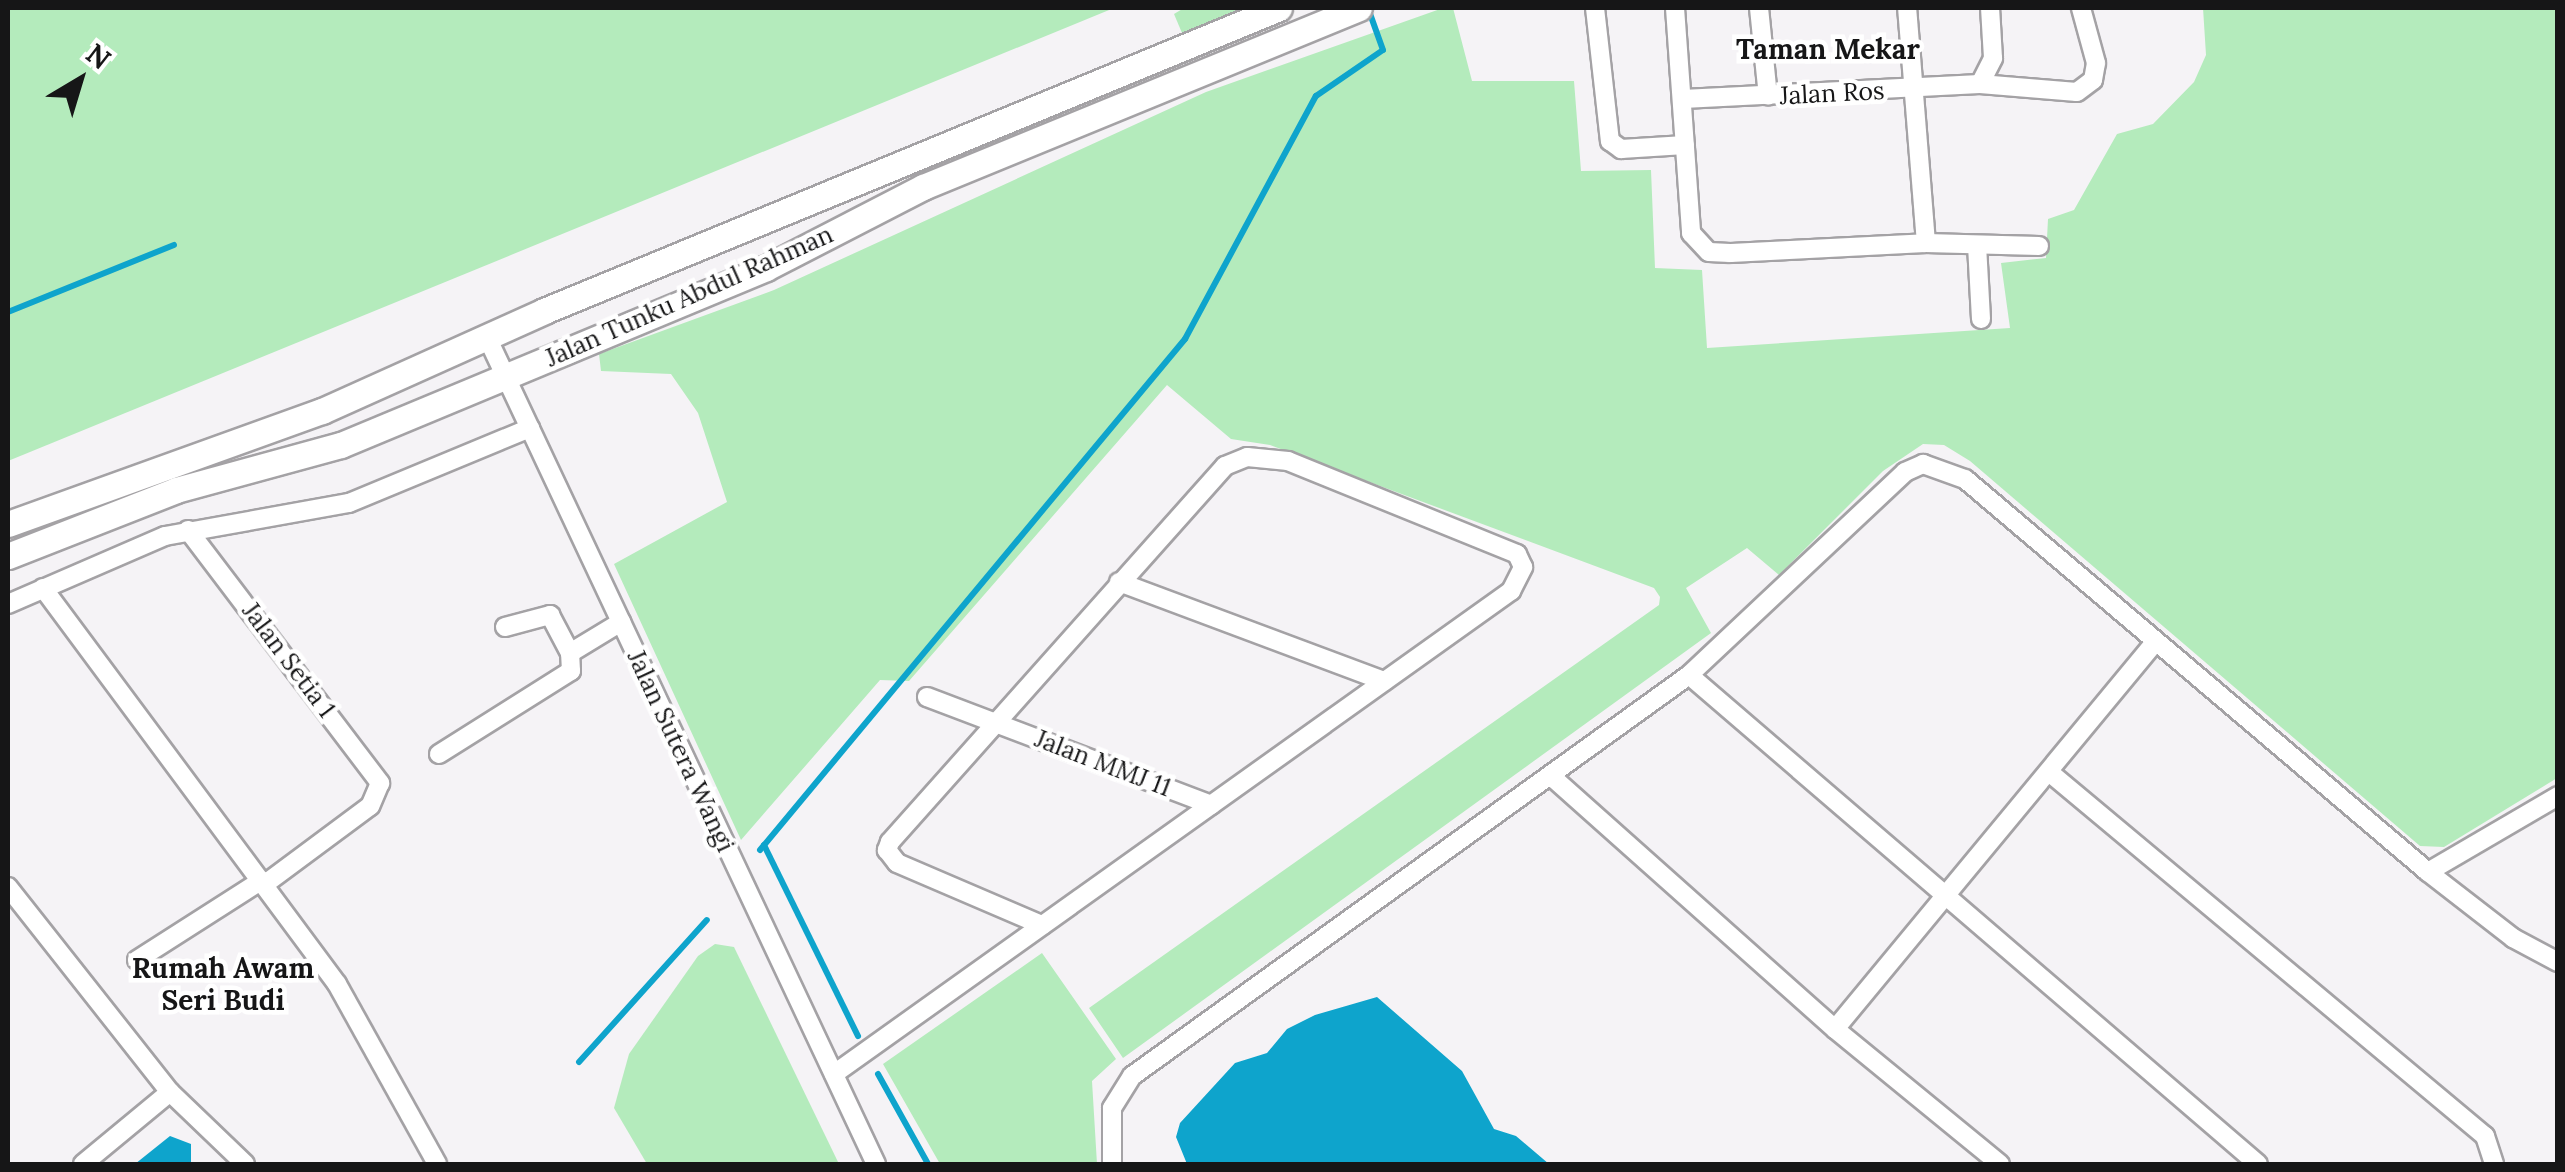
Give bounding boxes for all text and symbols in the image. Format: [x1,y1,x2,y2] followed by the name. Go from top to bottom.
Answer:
[30,30,130,130] north arrow
[1736,32,1920,66] district label: Taman Mekar
[79,36,118,77] text: N
[1779,75,1885,111] street label: Jalan Ros
[541,219,837,373] street label: Jalan Tunku Abdul Rahman
[236,597,342,723] street label: Jalan Setia 1
[621,645,741,857] street label: Jalan Sutera Wangi
[1031,723,1175,803] street label: Jalan MMJ 11
[132,951,314,1017] district label: Rumah Awam Seri Budi

